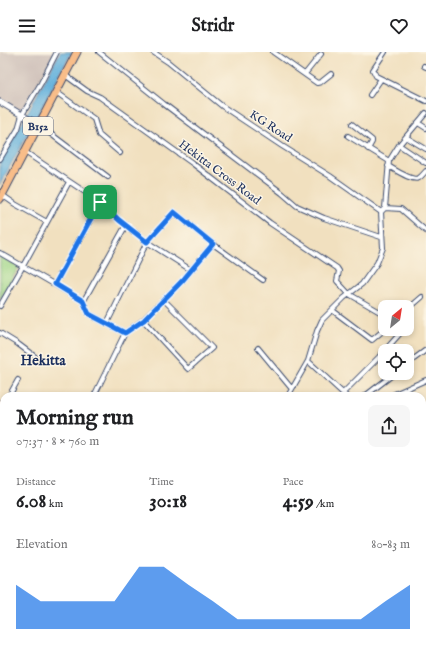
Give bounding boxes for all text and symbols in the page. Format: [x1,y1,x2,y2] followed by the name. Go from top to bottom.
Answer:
[16,15,38,37] icon: menu
[192,15,234,38] text: Stridr
[388,15,410,37] icon: heart
[247,107,295,146] street label: KG Road
[23,117,53,135] road number: B152
[176,137,264,208] street label: Hekitta Cross Road
[83,185,117,219] pin
[89,191,111,213] icon: arrive
[378,300,414,336] north arrow
[378,300,414,380] map controls
[378,344,414,380] button: locate
[20,352,67,370] district label: Hekitta
[16,404,134,432] text: Morning run
[368,405,410,447] button: share
[16,433,99,450] text: 07:37 · 8 × 760 m
[16,475,56,489] text: Distance
[149,475,174,489] text: Time
[283,475,303,489] text: Pace
[16,489,46,514] text: 6.08
[149,489,187,514] text: 30:18
[283,489,314,514] text: 4:59
[46,497,63,511] text: km
[314,497,334,511] text: /km
[16,536,68,553] text: Elevation
[371,536,410,553] text: 80–83 m

